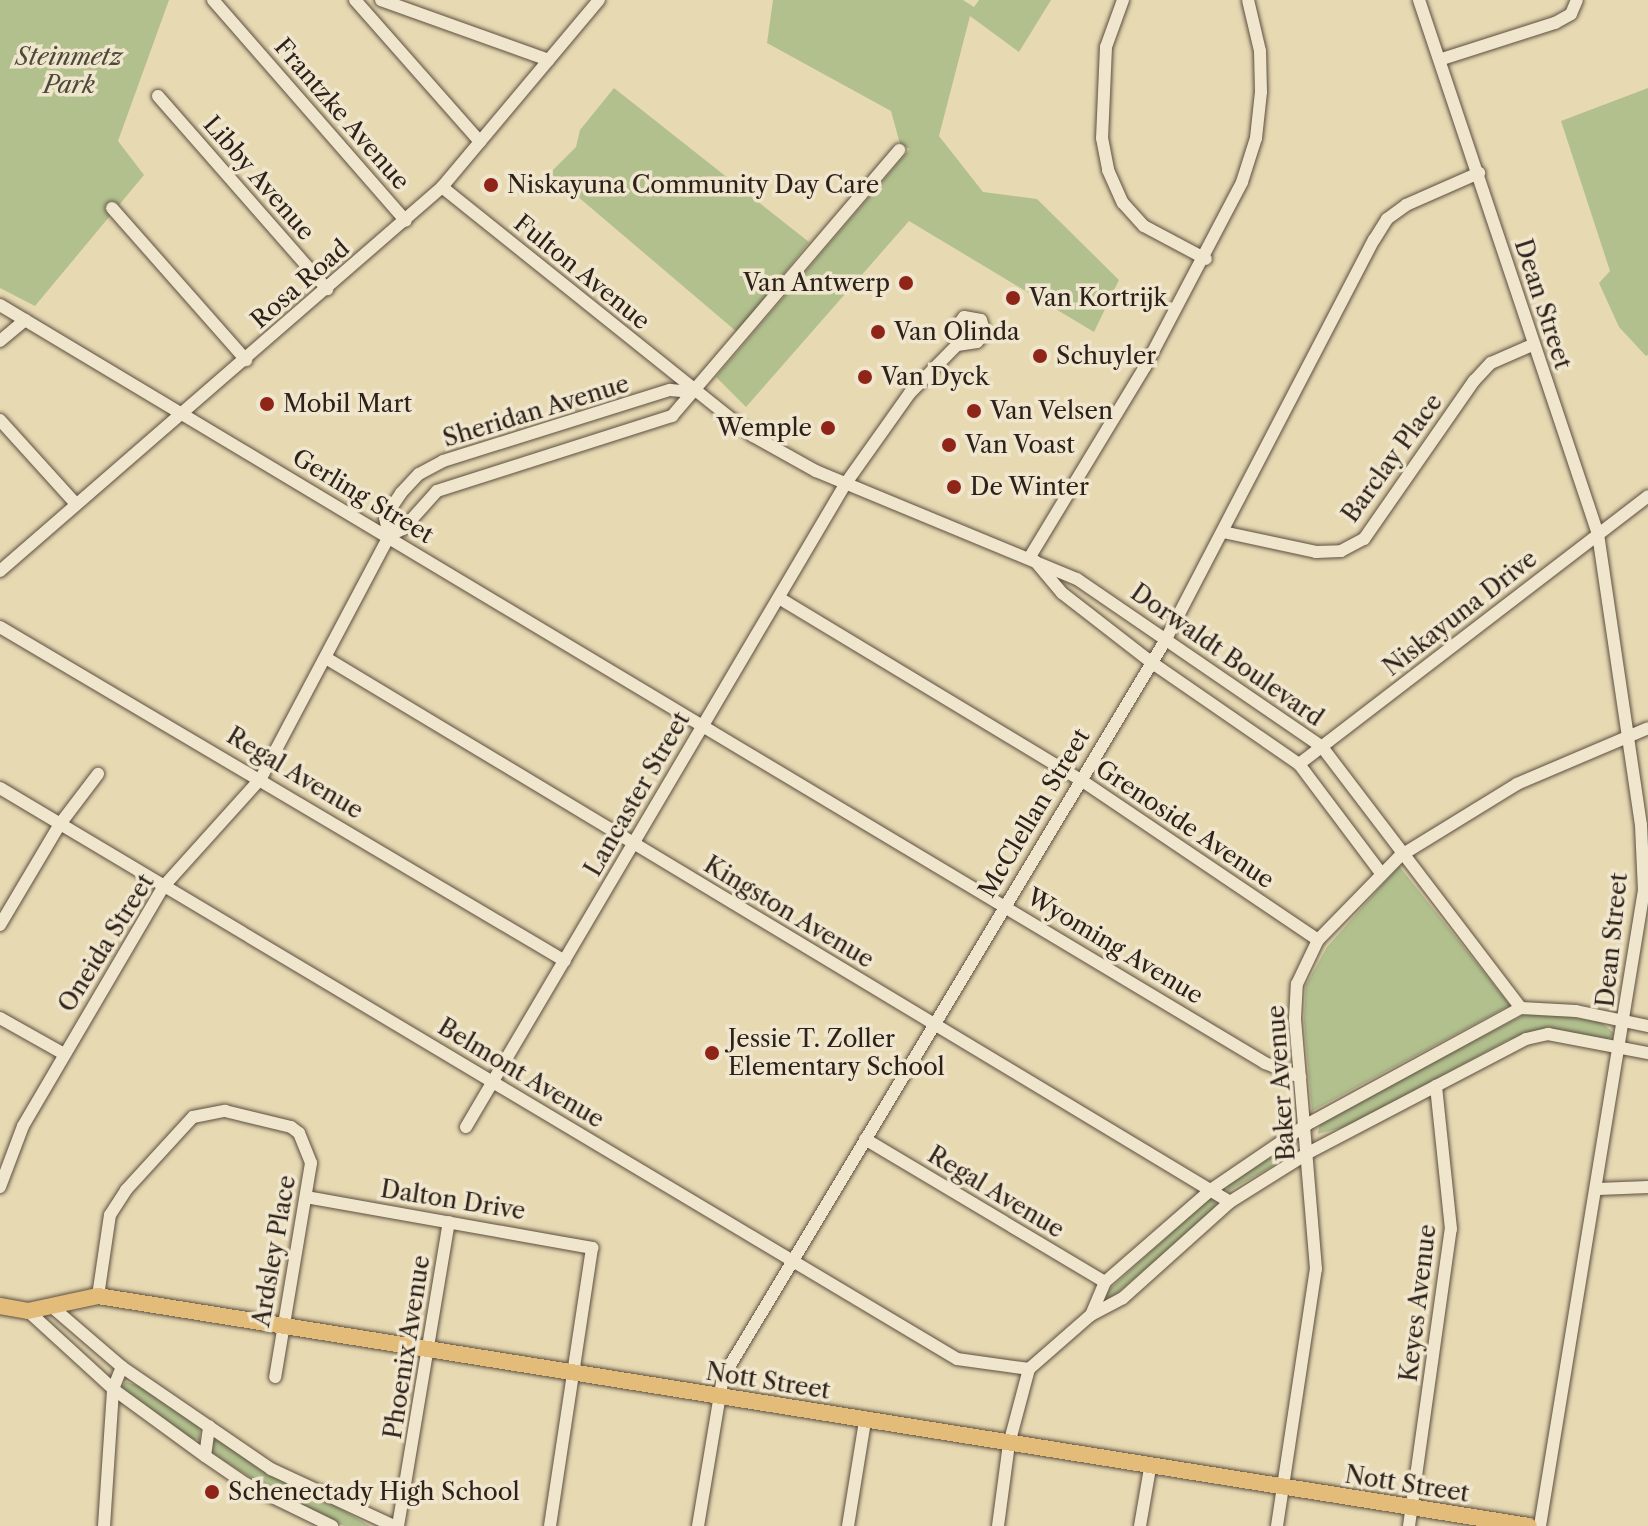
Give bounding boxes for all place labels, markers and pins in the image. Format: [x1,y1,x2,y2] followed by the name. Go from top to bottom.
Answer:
[507,171,881,199] place label: Niskayuna Community Day Care
[482,176,500,194] marker: Niskayuna Community Day Care
[742,269,890,297] place label: Van Antwerp
[897,274,915,292] marker: Van Antwerp
[1029,284,1167,312] place label: Van Kortrijk
[1004,289,1022,307] marker: Van Kortrijk
[894,318,1020,346] place label: Van Olinda
[869,323,887,341] marker: Van Olinda
[1056,342,1156,370] place label: Schuyler
[1031,347,1049,365] marker: Schuyler
[881,363,989,391] place label: Van Dyck
[856,368,874,386] marker: Van Dyck
[283,390,412,418] place label: Mobil Mart
[258,395,276,413] marker: Mobil Mart
[990,397,1114,425] place label: Van Velsen
[965,402,983,420] marker: Van Velsen
[717,414,812,442] place label: Wemple
[819,419,837,437] marker: Wemple
[965,431,1076,459] place label: Van Voast
[940,436,958,454] marker: Van Voast
[970,473,1090,501] place label: De Winter
[945,478,963,496] marker: De Winter
[728,1025,945,1081] place label: Jessie T. Zoller Elementary School
[703,1044,721,1062] marker: Jessie T. Zoller Elementary School
[228,1478,520,1506] place label: Schenectady High School
[203,1483,221,1501] marker: Schenectady High School

